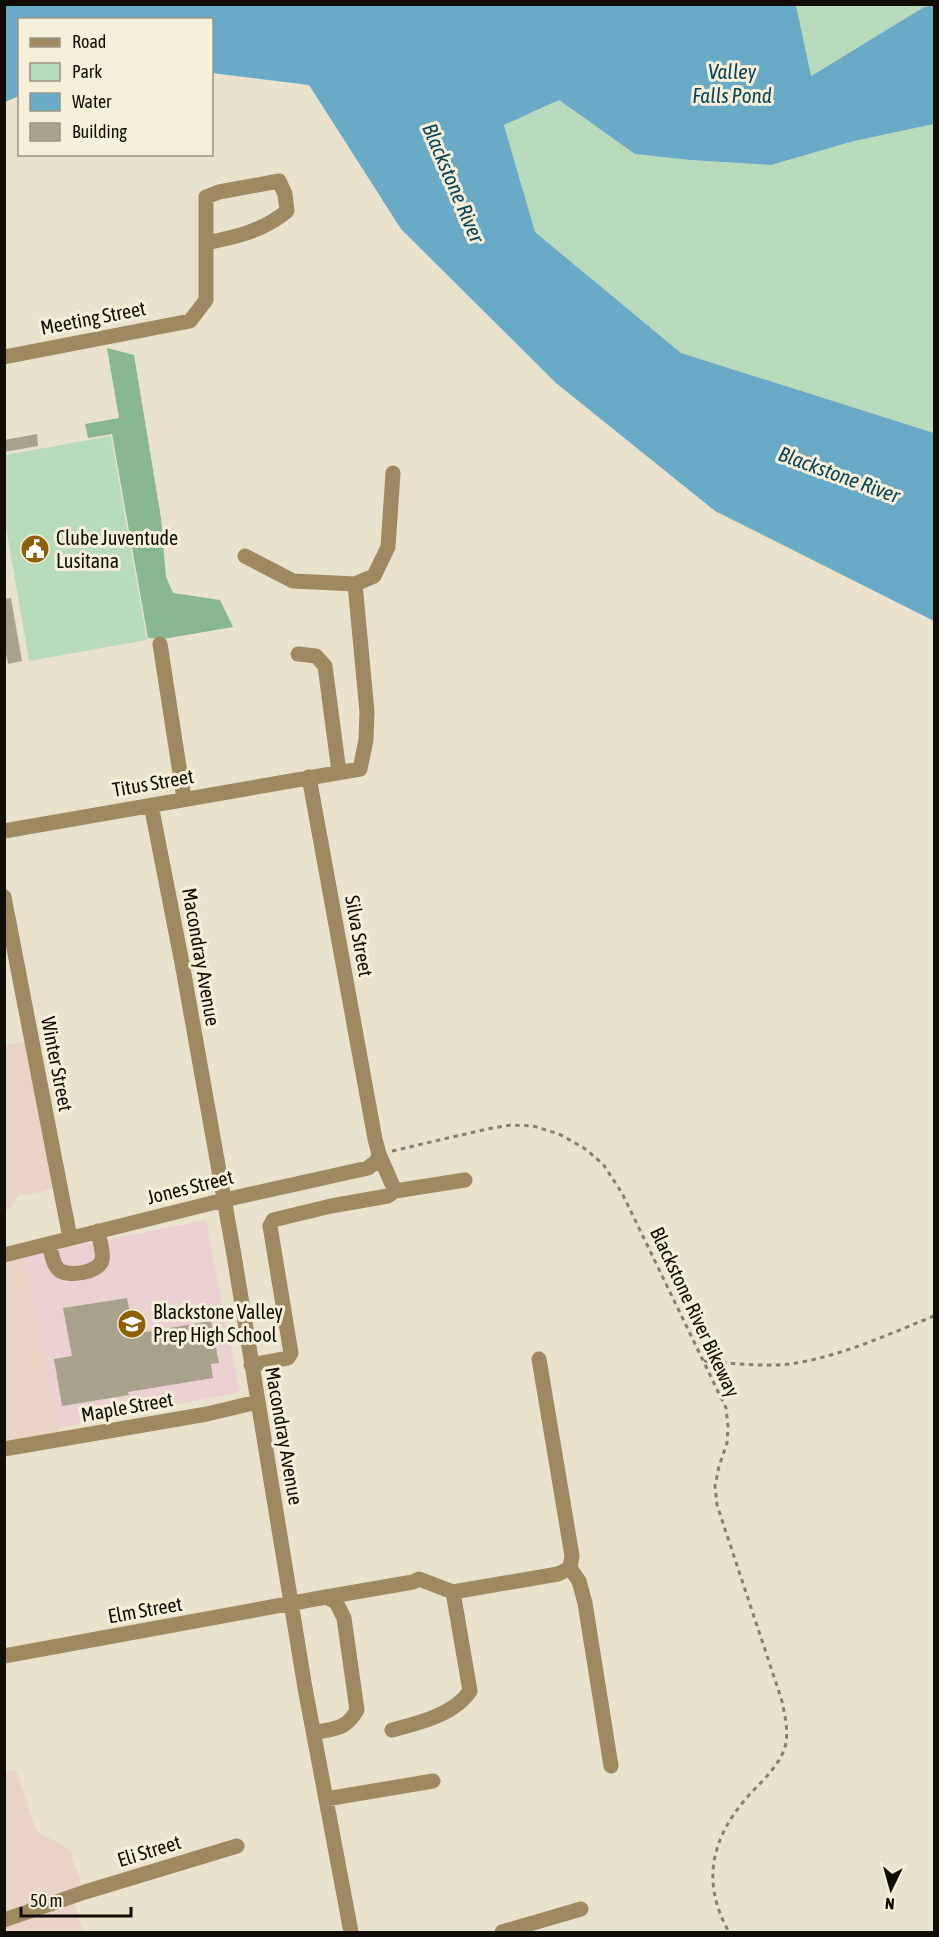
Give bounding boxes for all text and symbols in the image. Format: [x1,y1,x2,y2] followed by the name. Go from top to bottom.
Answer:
[18,18,213,156] legend
[72,31,106,52] text: Road
[692,59,772,107] water label: Valley Falls Pond
[72,61,102,82] text: Park
[72,91,112,112] text: Water
[418,119,490,247] water label: Blackstone River
[72,121,127,142] text: Building
[38,296,148,339] street label: Meeting Street
[775,441,904,507] water label: Blackstone River
[56,526,178,572] place label: Clube Juventude Lusitana
[19,533,51,565] public building icon: Clube Juventude Lusitana
[110,764,196,801] street label: Titus Street
[178,886,225,1028] street label: Macondray Avenue
[341,894,378,979] street label: Silva Street
[37,1015,78,1113] street label: Winter Street
[144,1165,236,1208] street label: Jones Street
[646,1223,745,1400] street label: Blackstone River Bikeway
[153,1300,283,1346] place label: Blackstone Valley Prep High School
[116,1308,148,1340] school or university icon: Blackstone Valley Prep High School
[261,1365,308,1507] street label: Macondray Avenue
[79,1387,175,1426] street label: Maple Street
[106,1592,184,1627] street label: Elm Street
[114,1830,184,1871] street label: Eli Street
[861,1859,921,1919] north arrow
[21,1880,130,1918] scale bar
[30,1890,62,1911] text: 50 m
[884,1895,895,1913] text: N

